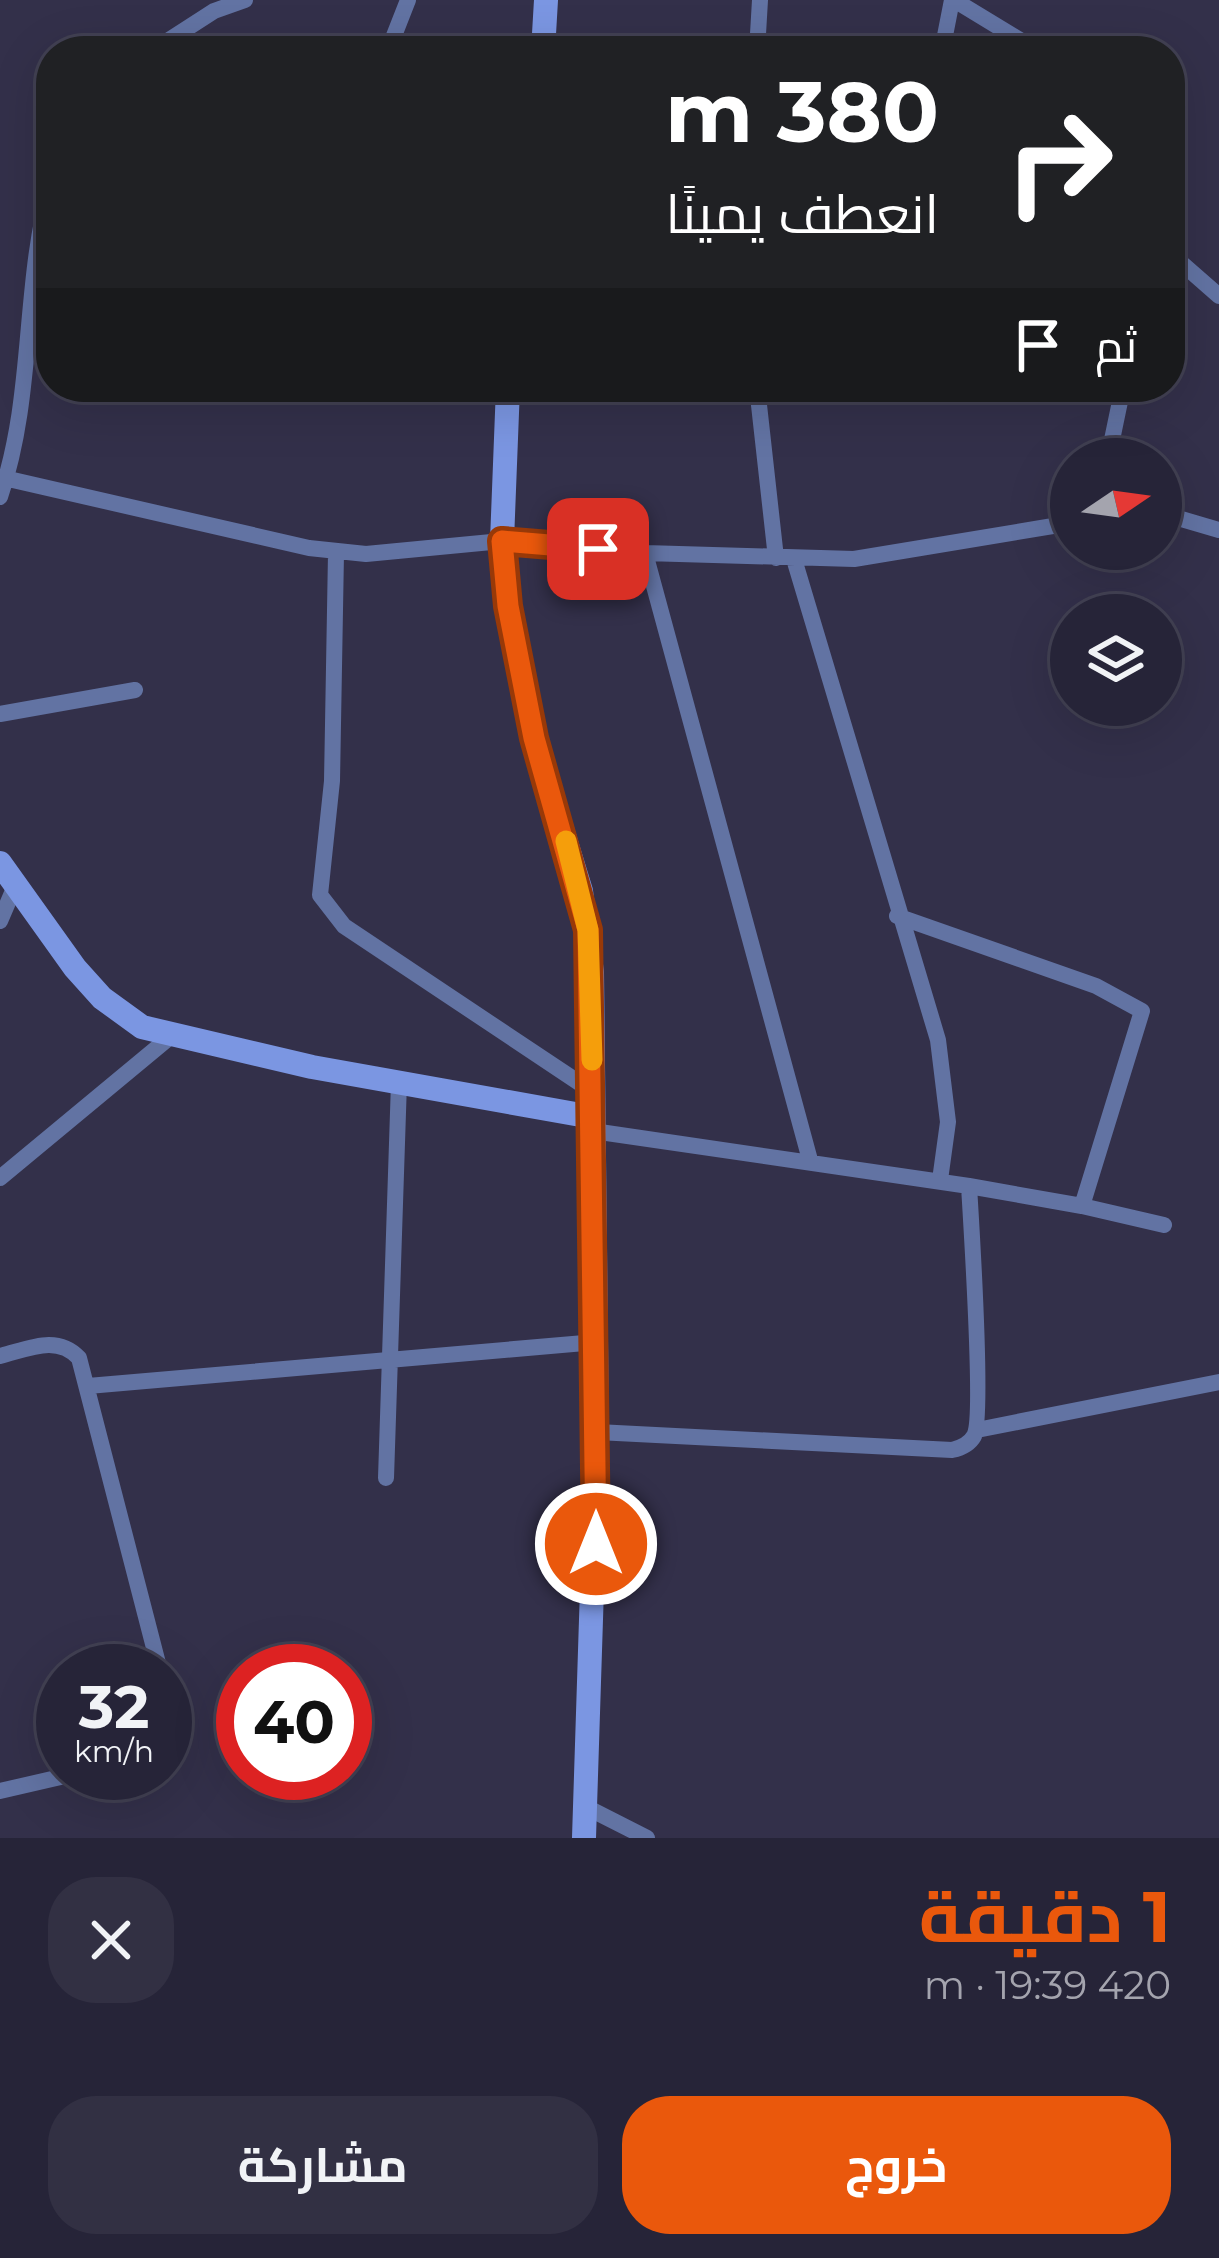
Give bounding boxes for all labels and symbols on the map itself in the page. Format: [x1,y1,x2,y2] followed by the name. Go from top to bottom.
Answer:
[1050,438,1182,570] north arrow
[547,498,649,600] pin
[533,1481,659,1607] position arrow
[216,1644,372,1800] speed limit sign: 40

